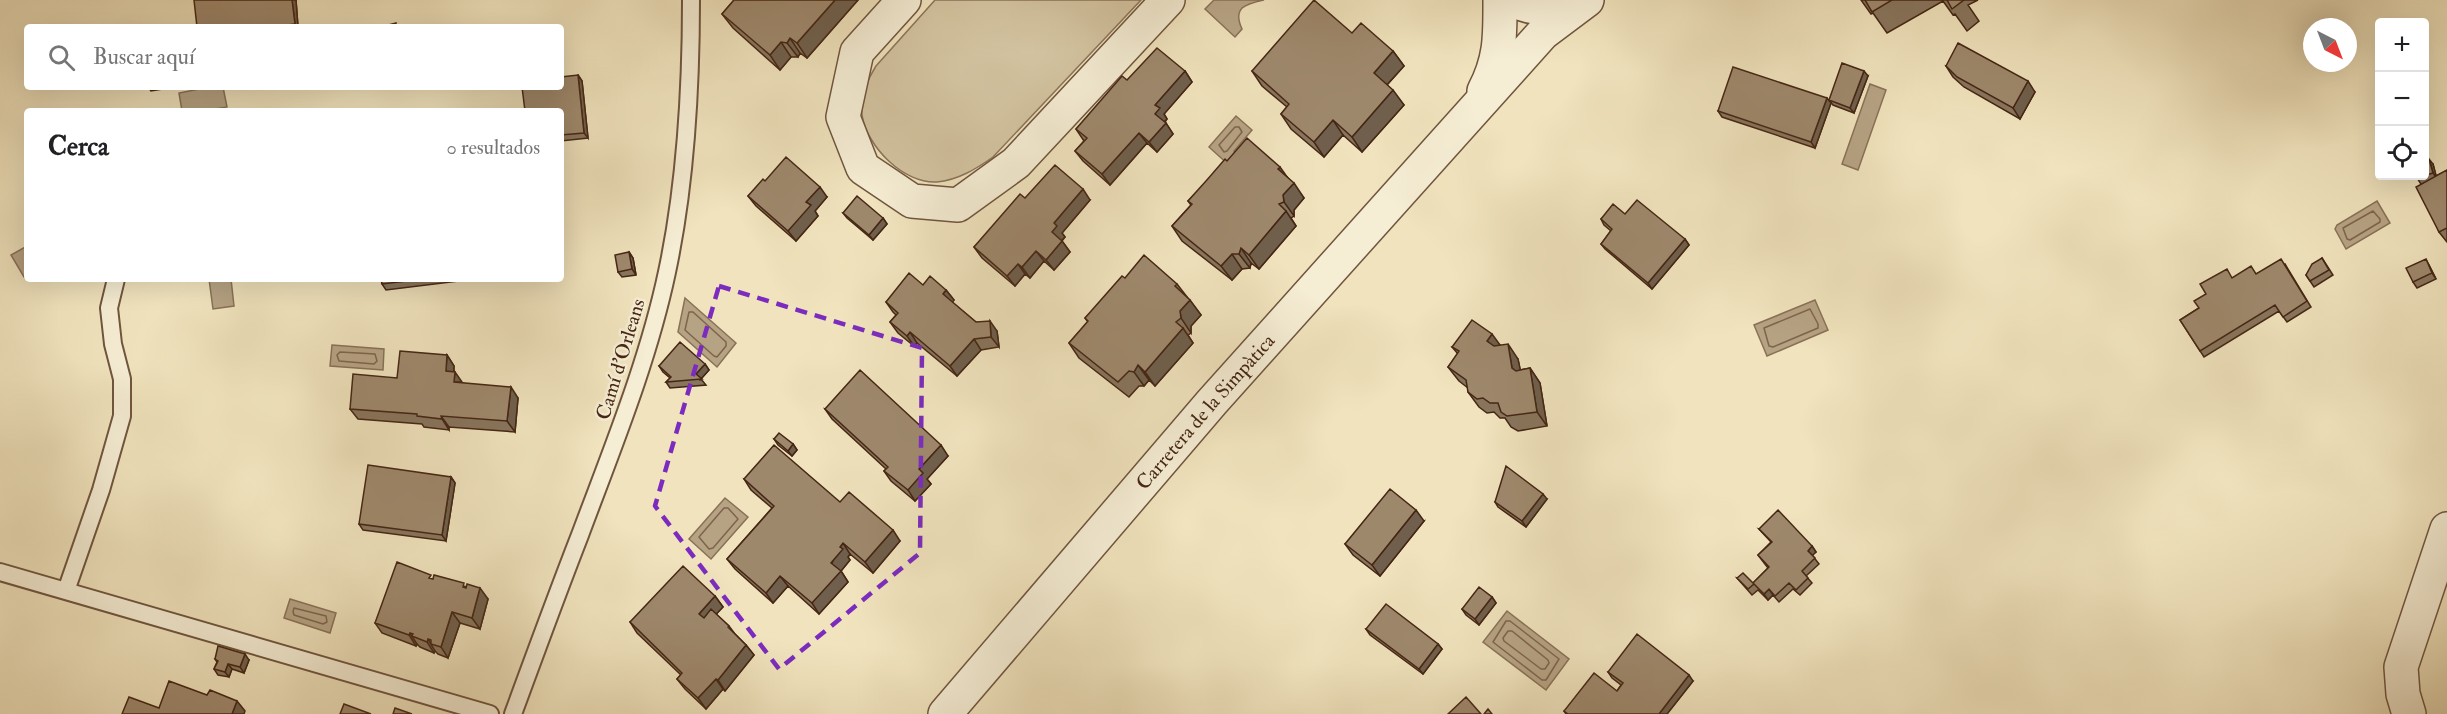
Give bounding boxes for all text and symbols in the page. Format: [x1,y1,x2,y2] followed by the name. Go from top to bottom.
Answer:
[2303,18,2357,72] north arrow
[2375,18,2429,180] map controls
[2375,18,2429,72] button: +
[24,24,564,90] search box
[45,41,78,74] icon: search
[93,43,195,71] text: Buscar aquí
[2375,72,2429,126] button: −
[2375,126,2429,180] button: locate
[48,131,109,163] text: Cerca
[447,135,540,160] text: 0 resultados
[590,296,651,423] street label: Camí d'Orleans
[1131,328,1281,495] street label: Carretera de la Simpàtica

